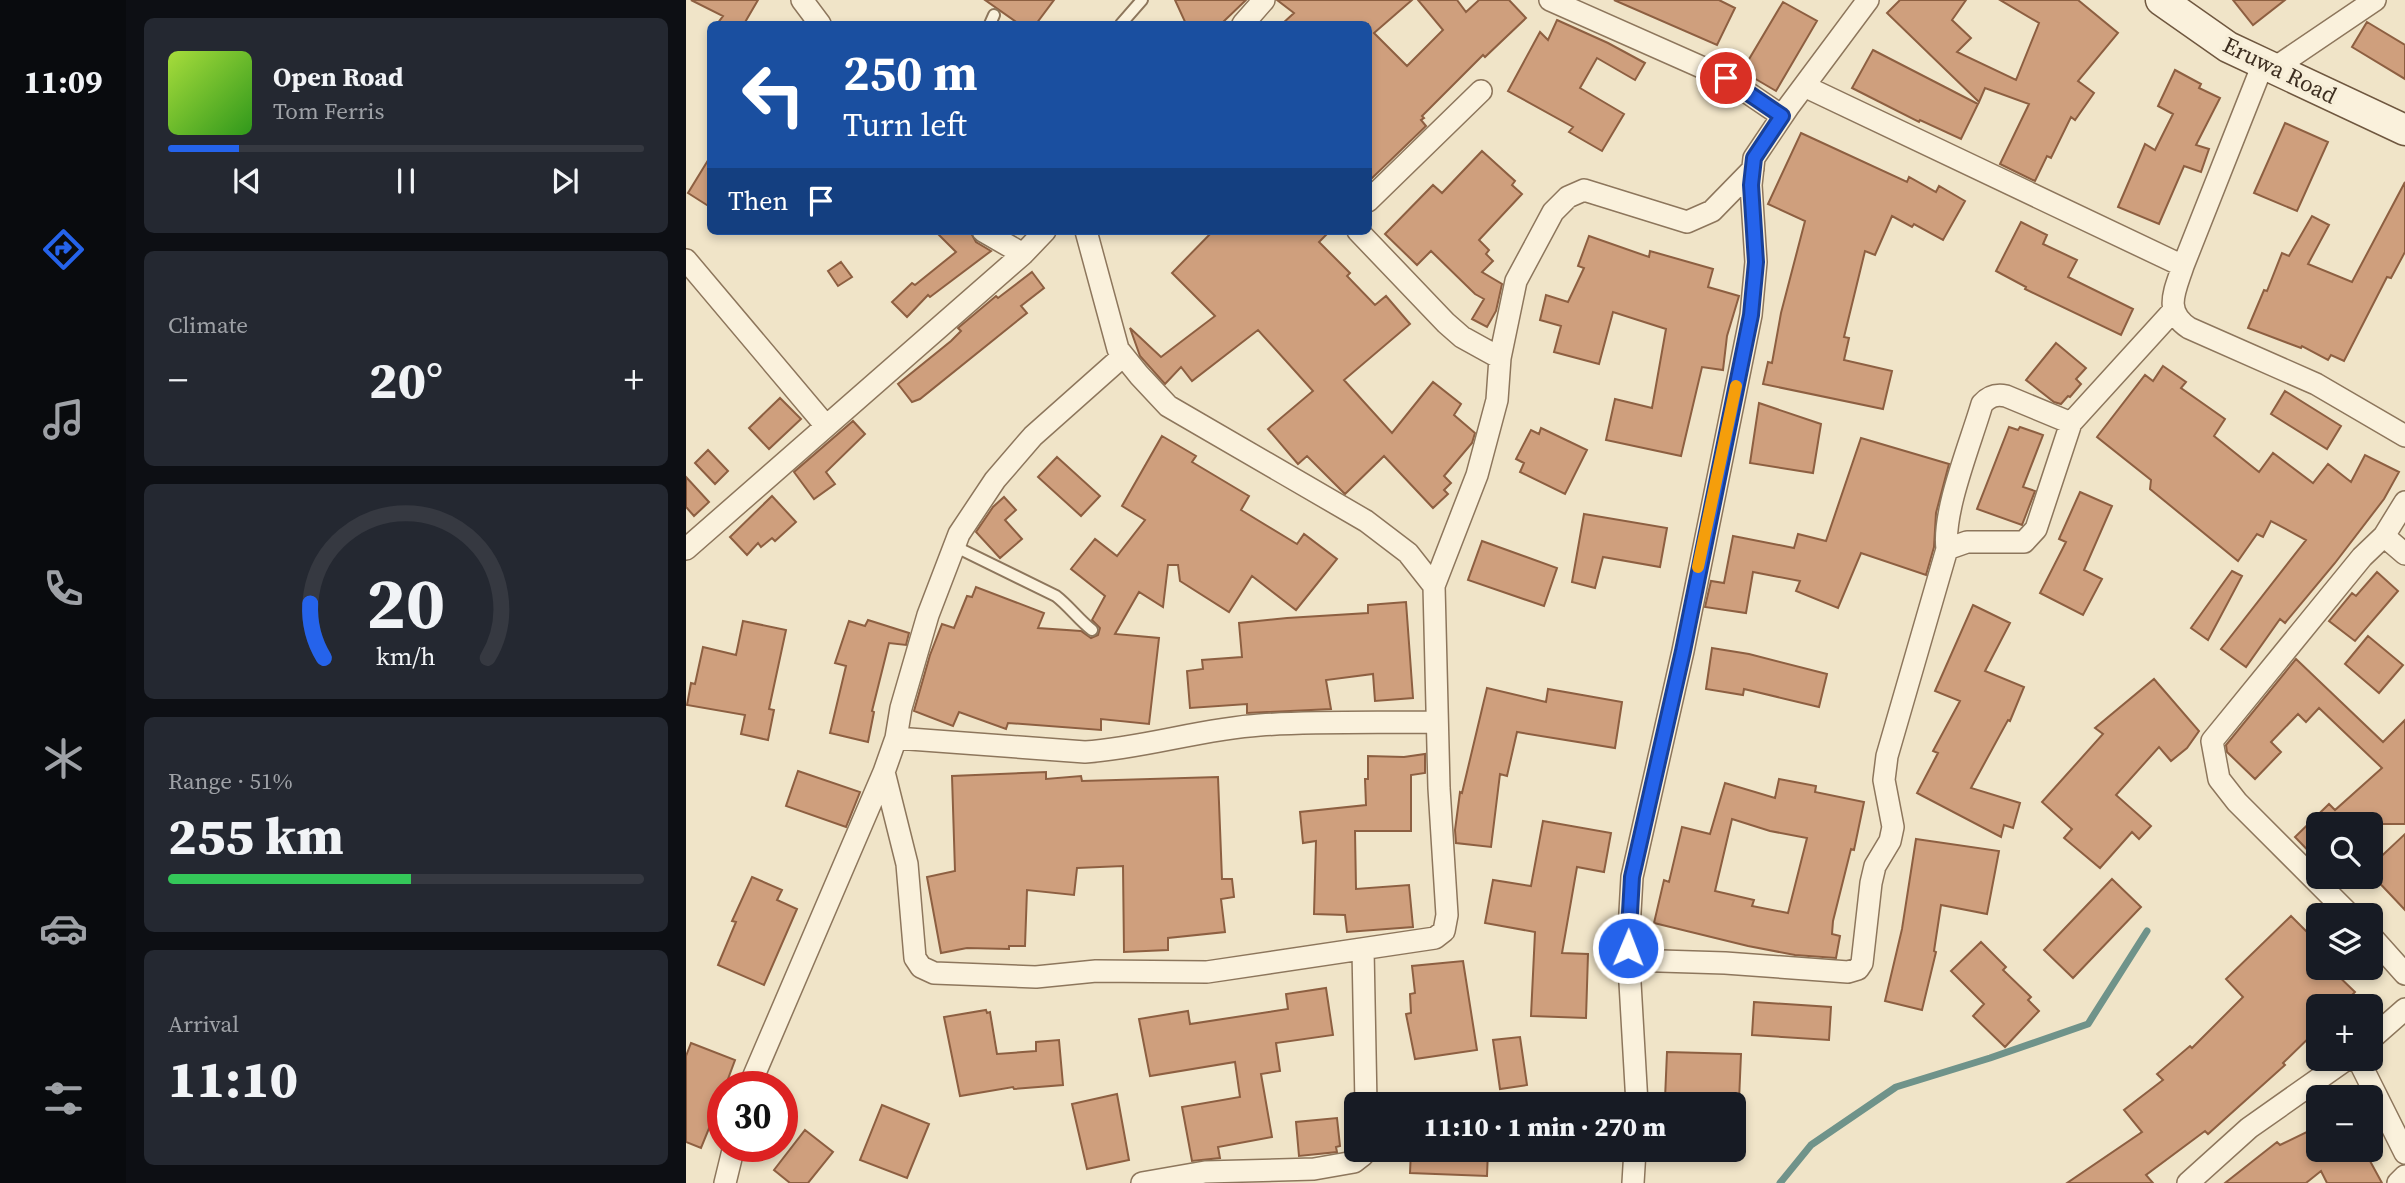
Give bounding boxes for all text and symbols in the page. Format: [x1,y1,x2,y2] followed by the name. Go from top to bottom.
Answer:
[2218,29,2342,111] street label: Eruwa Road
[843,39,978,106] text: 250 m
[1696,48,1756,108] pin
[728,49,819,140] icon: left
[273,59,404,95] text: Open Road
[1707,59,1745,97] icon: arrive
[24,60,102,104] text: 11:09
[273,95,384,127] text: Tom Ferris
[843,103,967,147] text: Turn left
[228,162,266,200] icon: previous
[387,162,425,200] icon: pause
[546,162,584,200] icon: next
[802,182,840,220] icon: arrive
[728,183,788,219] text: Then
[39,225,88,274] icon: directions
[168,309,248,341] text: Climate
[369,344,443,415] text: 20°
[168,354,188,406] text: −
[624,354,644,406] text: +
[39,395,88,444] icon: music
[367,553,445,652] text: 20
[39,564,88,613] icon: phone
[376,638,436,672] text: km/h
[39,734,88,783] icon: climate
[168,765,293,797] text: Range · 51%
[168,800,344,871] text: 255 km
[2306,812,2383,1162] map controls
[2306,812,2383,889] button: search
[2306,903,2383,980] button: layers
[39,904,88,953] icon: car
[1591,911,1665,985] position arrow
[2306,994,2383,1071] button: +
[168,1008,239,1040] text: Arrival
[168,1043,298,1114] text: 11:10
[707,1071,798,1162] speed limit sign: 30
[39,1074,88,1123] icon: filters
[2306,1085,2383,1162] button: −
[1424,1109,1666,1145] text: 11:10 · 1 min · 270 m

